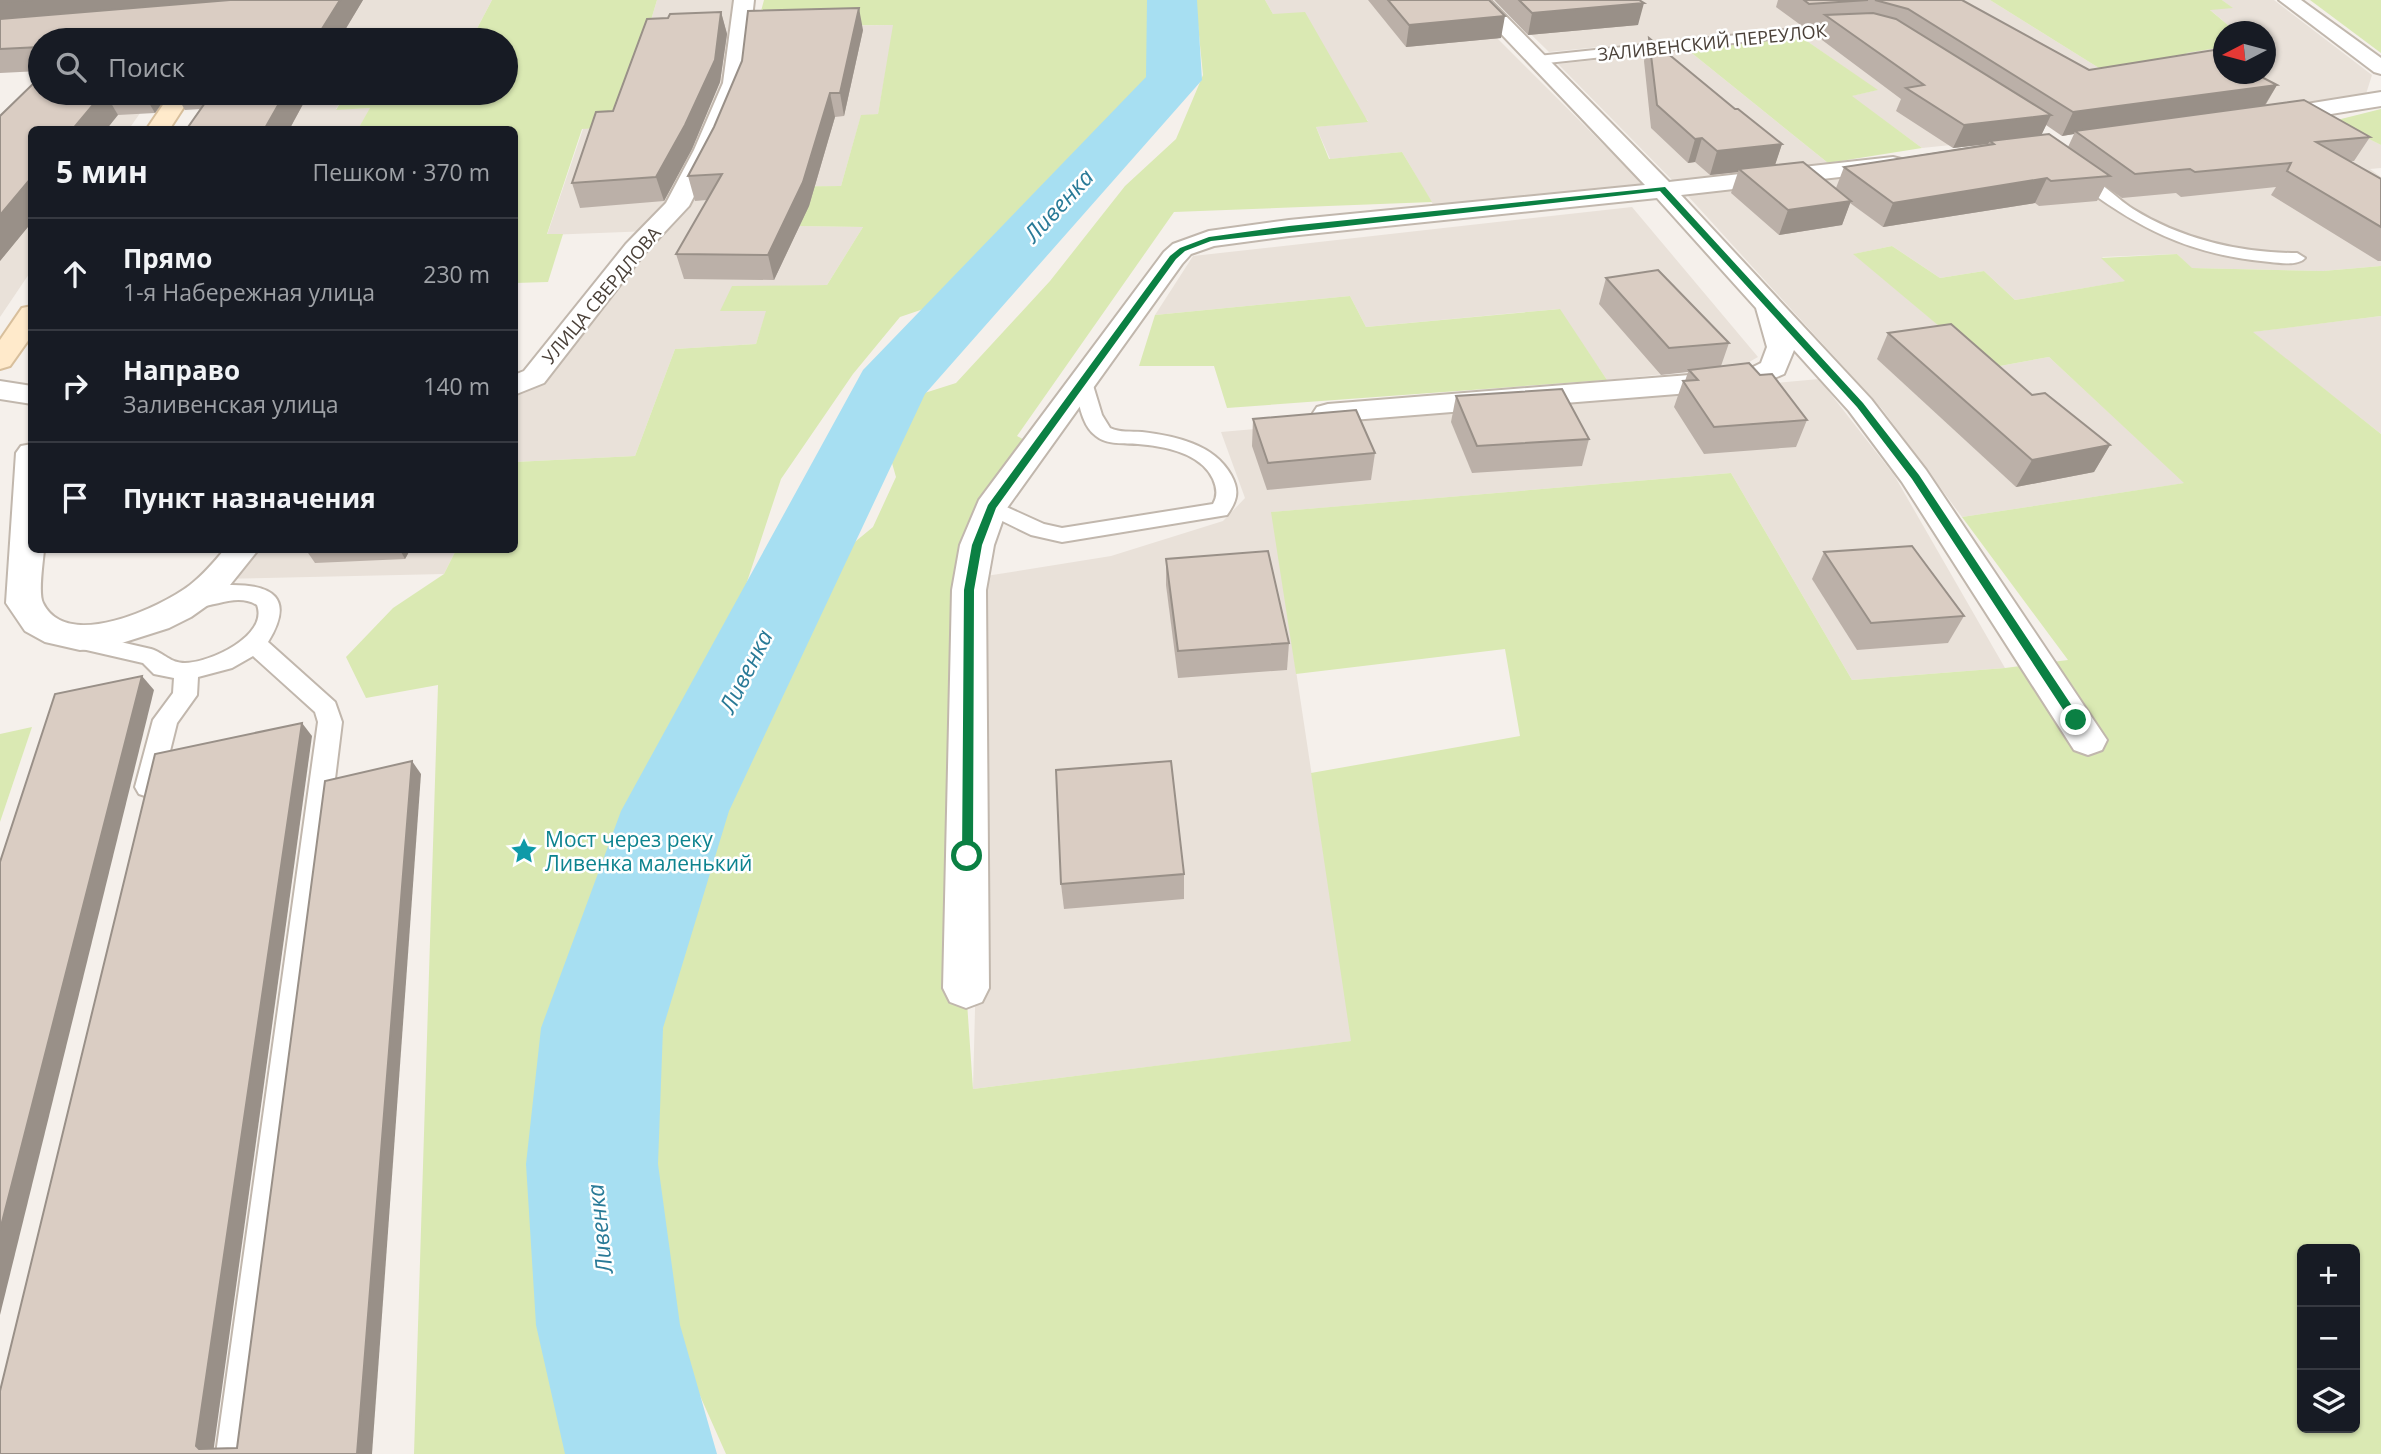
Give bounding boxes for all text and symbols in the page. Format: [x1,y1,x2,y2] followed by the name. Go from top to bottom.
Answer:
[1596,18,1828,66] street label: ЗАЛИВЕНСКИЙ ПЕРЕУЛОК
[2213,21,2276,84] north arrow
[28,28,518,105] search box
[52,48,90,86] icon: search
[108,49,185,85] text: Поиск
[56,151,148,192] text: 5 мин
[313,156,490,188] text: Пешком · 370 m
[1015,161,1100,249] water label: Ливенка
[536,221,666,369] street label: УЛИЦА СВЕРДЛОВА
[123,240,212,276] text: Прямо
[56,255,94,293] icon: ahead
[423,258,490,290] text: 230 m
[123,276,375,308] text: 1-я Набережная улица
[123,352,240,388] text: Направо
[56,367,94,405] icon: right
[423,370,490,402] text: 140 m
[123,388,339,420] text: Заливенская улица
[56,479,94,517] icon: arrive
[123,480,376,516] text: Пункт назначения
[710,624,780,719] water label: Ливенка
[2060,704,2091,735] route end
[545,825,752,877] place label: Мост через реку Ливенка маленький
[509,836,539,866] place icon: Мост через реку Ливенка маленький
[951,840,982,871] route start
[578,1183,620,1276] water label: Ливенка
[2297,1244,2360,1433] map controls
[2297,1244,2360,1307] button: +
[2297,1307,2360,1370] button: −
[2297,1370,2360,1433] button: layers

